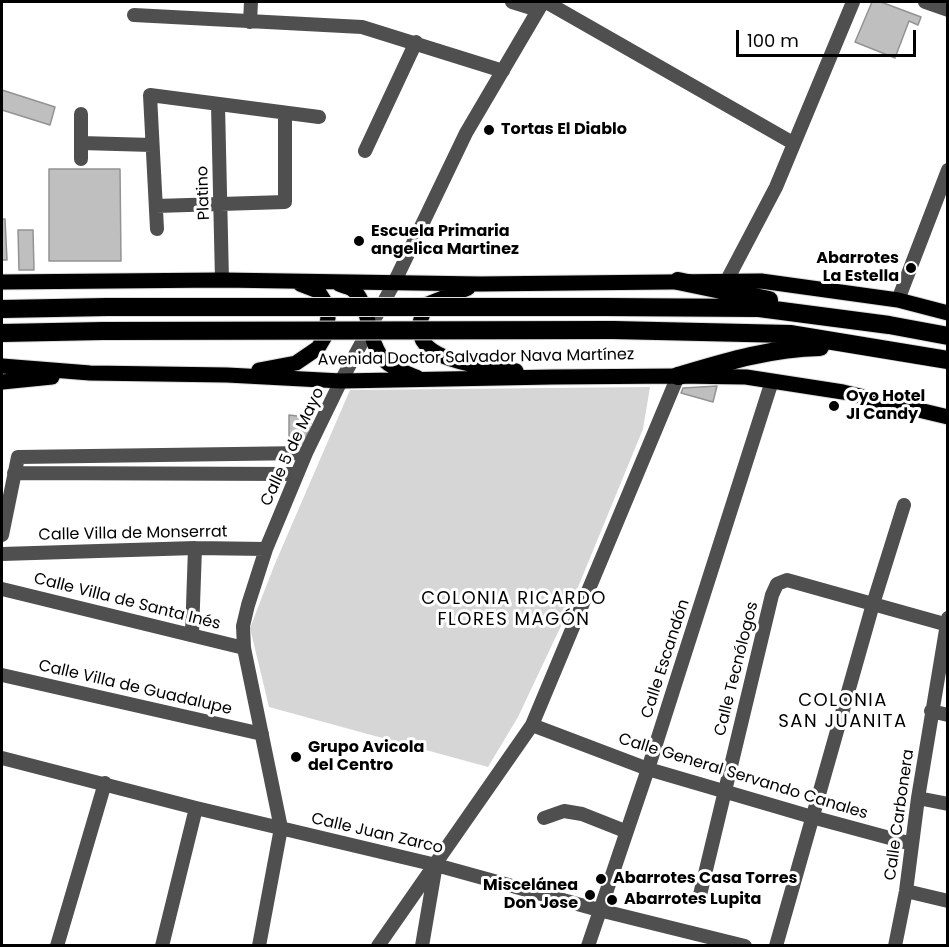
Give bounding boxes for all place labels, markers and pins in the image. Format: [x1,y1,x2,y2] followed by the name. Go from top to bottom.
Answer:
[501,120,627,140] place label: Tortas El Diablo
[482,123,496,137] marker: Tortas El Diablo
[371,222,519,260] place label: Escuela Primaria angelica Martinez
[352,234,366,248] marker: Escuela Primaria angelica Martinez
[816,249,899,287] place label: Abarrotes La Estella
[904,261,918,275] marker: Abarrotes La Estella
[846,387,925,425] place label: Oyo Hotel JI Candy
[827,399,841,413] marker: Oyo Hotel JI Candy
[308,738,424,776] place label: Grupo Avicola del Centro
[289,750,303,764] marker: Grupo Avicola del Centro
[613,869,797,889] place label: Abarrotes Casa Torres
[594,872,608,886] marker: Abarrotes Casa Torres
[483,876,578,914] place label: Miscelánea Don Jose
[583,888,597,902] marker: Miscelánea Don Jose
[624,890,761,910] place label: Abarrotes Lupita
[605,893,619,907] marker: Abarrotes Lupita

